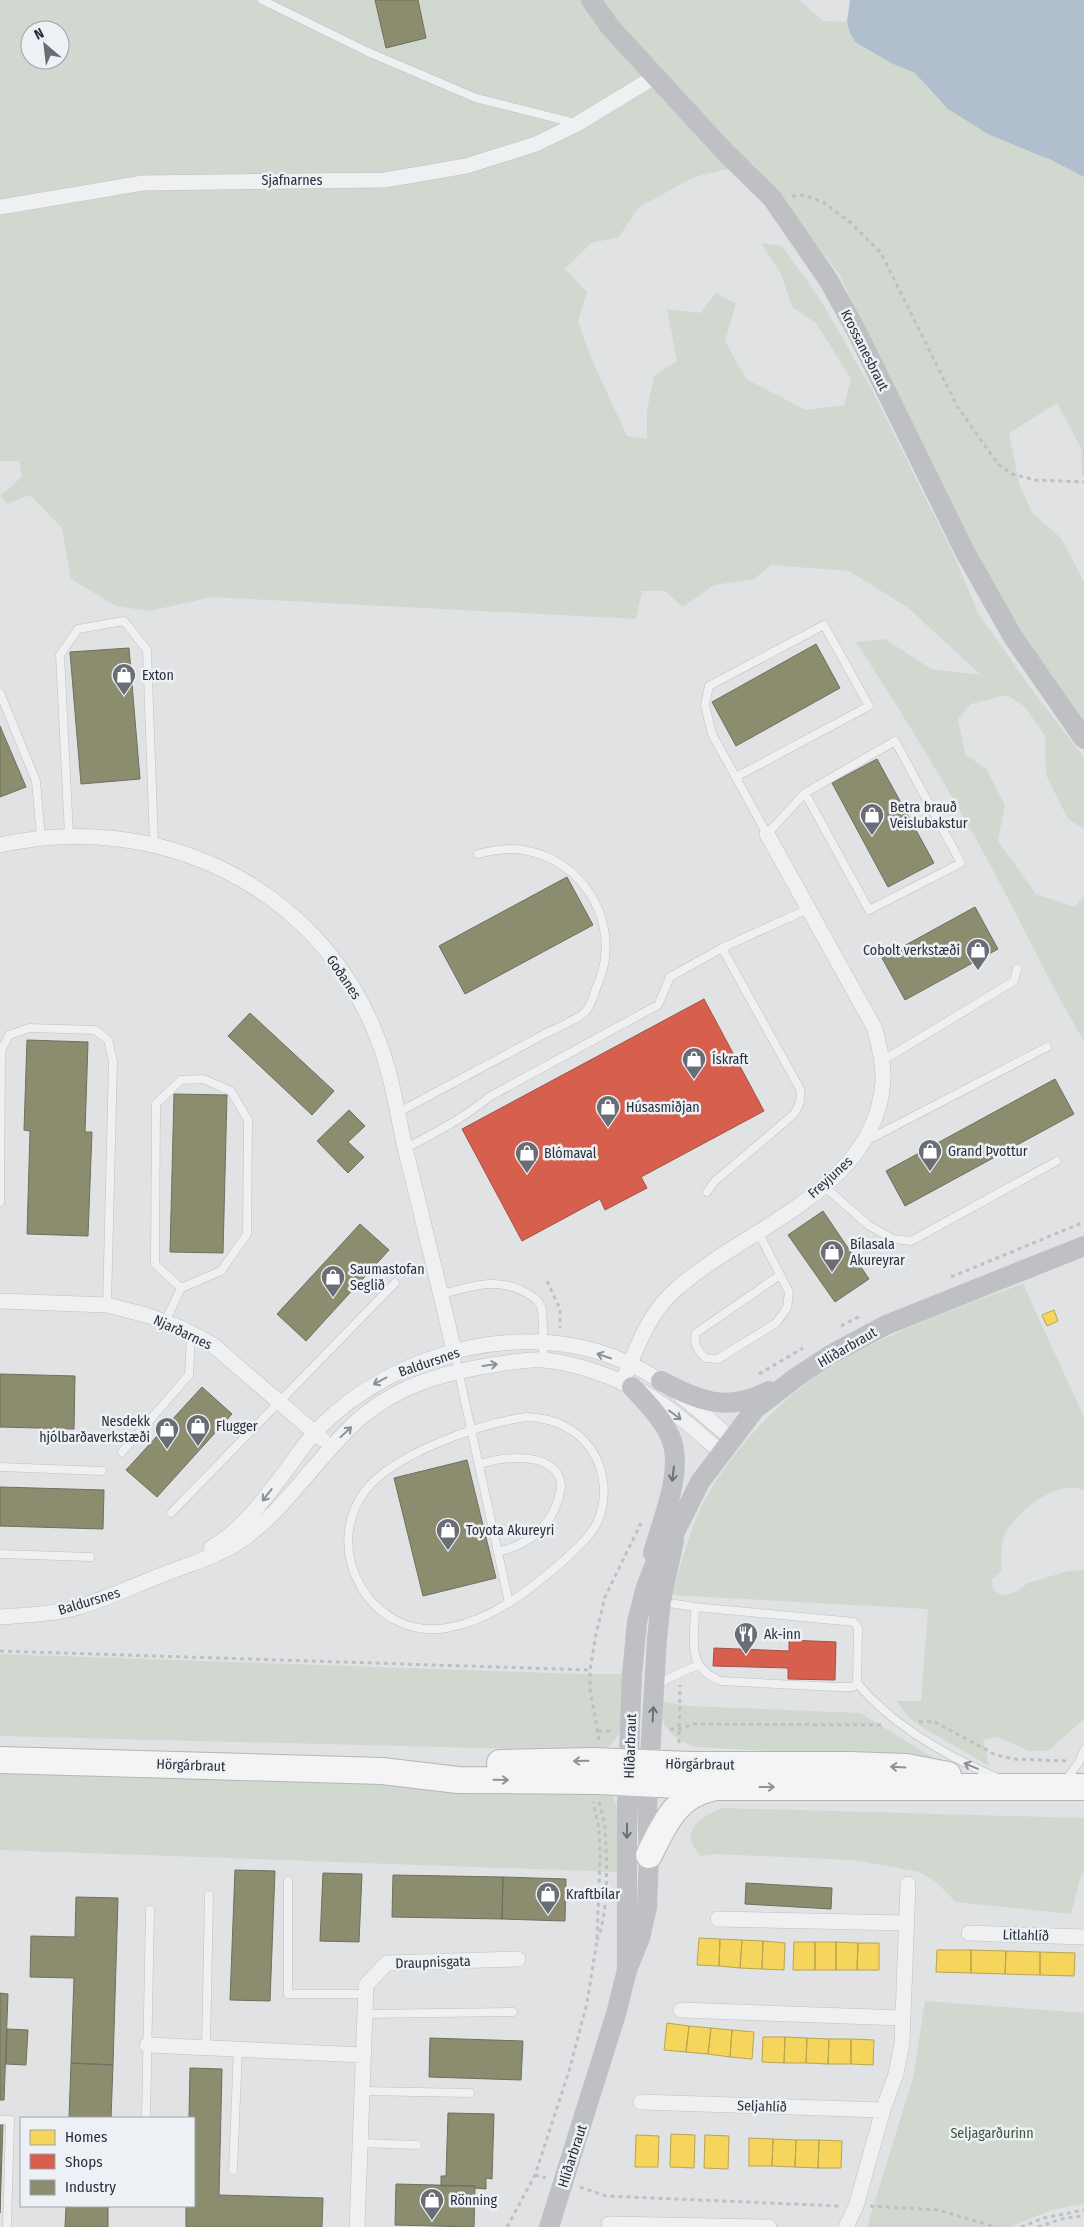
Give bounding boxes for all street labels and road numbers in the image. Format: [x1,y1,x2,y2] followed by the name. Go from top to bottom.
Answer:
[261,172,323,189] street label: Sjafnarnes
[837,307,892,394] street label: Krossanesbraut
[323,952,365,1003] street label: Goðanes
[804,1153,856,1202] street label: Freyjunes
[151,1312,215,1353] street label: Njarðarnes
[815,1324,880,1371] street label: Hlíðarbraut
[396,1344,462,1381] street label: Baldursnes
[56,1584,122,1619] street label: Baldursnes
[621,1713,640,1779] street label: Hlíðarbraut
[665,1755,735,1774] street label: Hörgárbraut
[156,1756,226,1775] street label: Hörgárbraut
[1002,1926,1050,1945] street label: Litlahlíð
[395,1953,471,1972] street label: Draupnisgata
[737,2097,787,2116] street label: Seljahlíð
[554,2122,591,2190] street label: Hlíðarbraut

